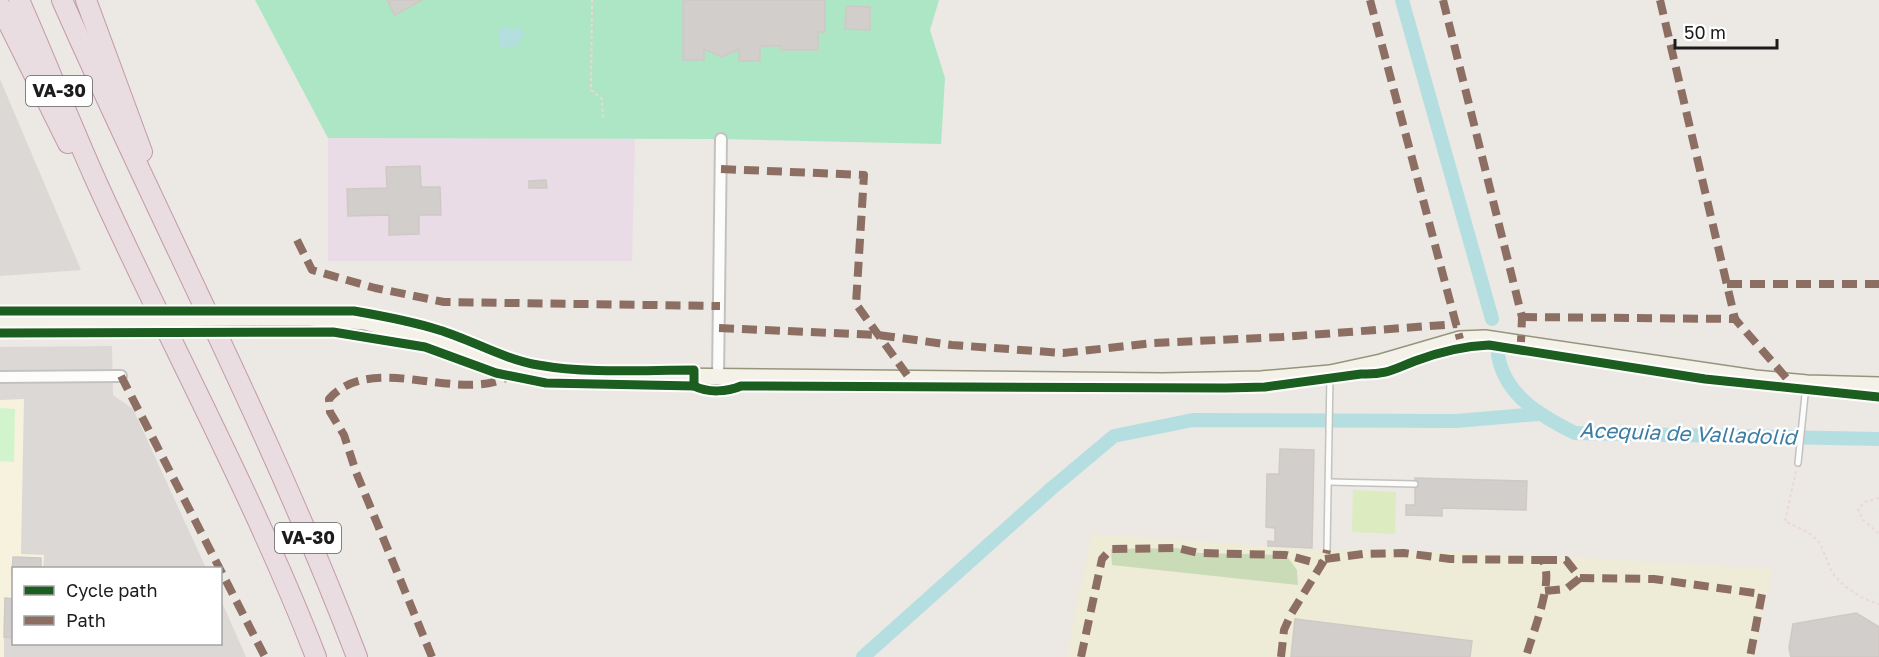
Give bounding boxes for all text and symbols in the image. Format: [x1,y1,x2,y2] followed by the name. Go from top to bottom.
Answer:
[1675,12,1777,50] scale bar
[1684,21,1726,43] text: 50 m
[26,76,92,106] road number: VA-30
[1579,416,1799,450] water label: Acequia de Valladolid
[275,523,341,553] road number: VA-30
[12,567,222,645] legend
[66,579,158,601] text: Cycle path
[66,609,106,631] text: Path

